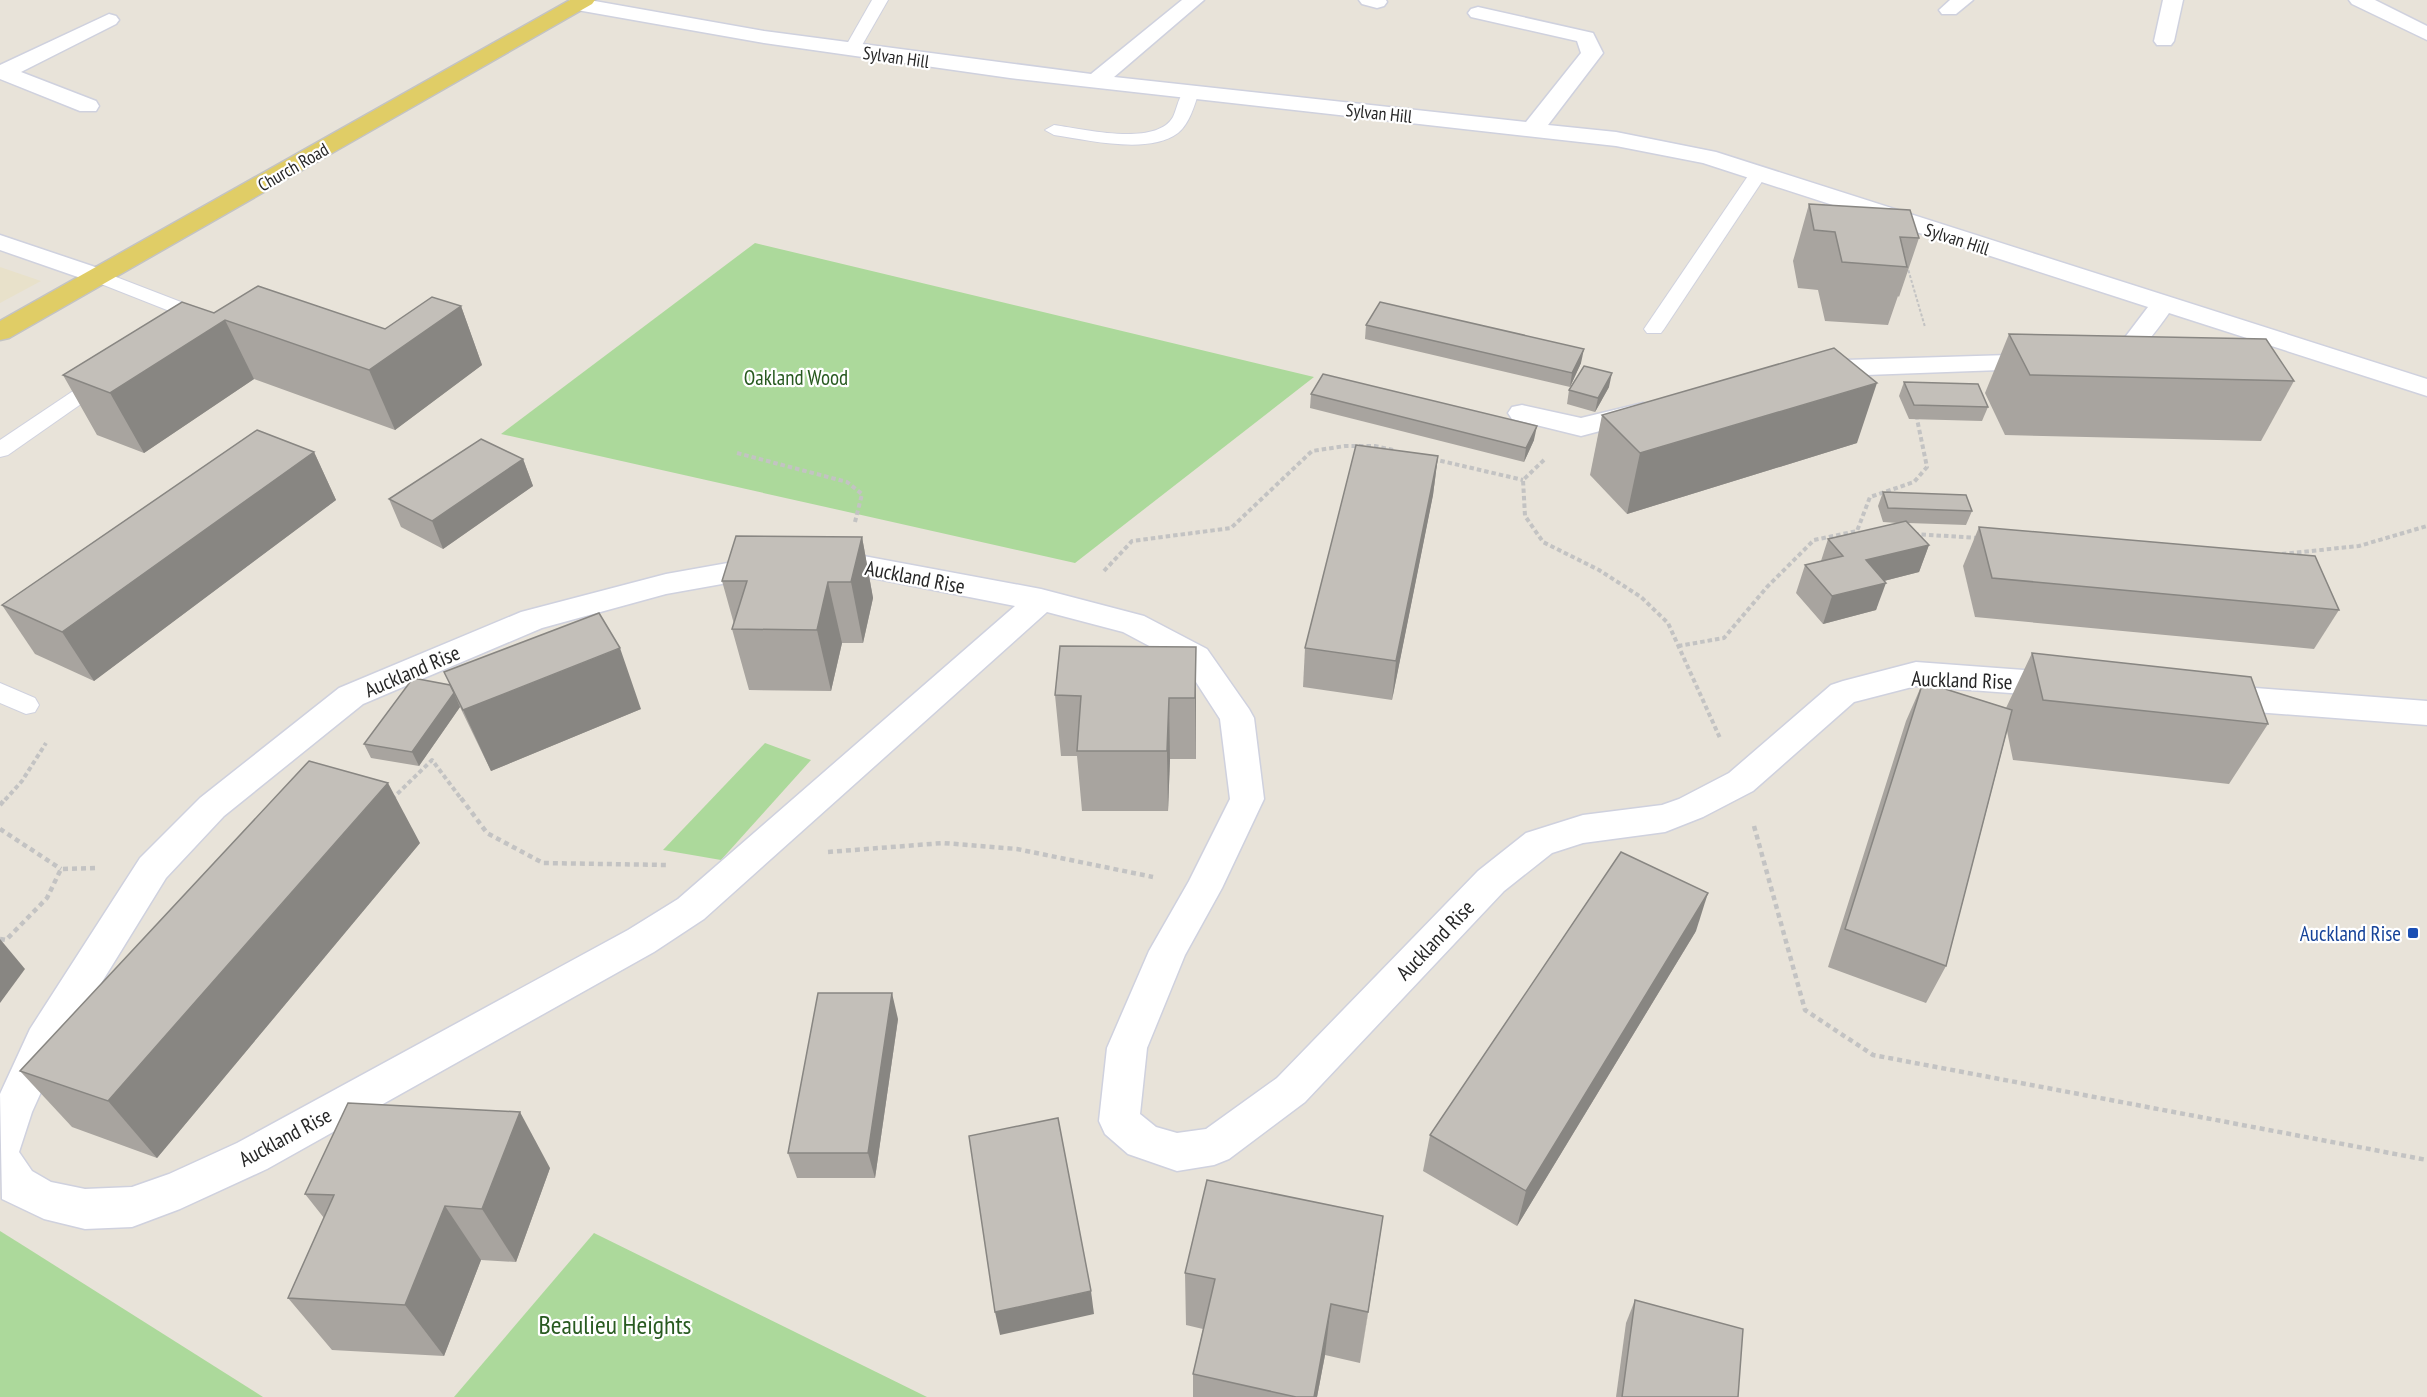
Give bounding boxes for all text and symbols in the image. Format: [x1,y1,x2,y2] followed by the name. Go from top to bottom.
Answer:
[861,41,931,73] street label: Sylvan Hill
[1345,98,1414,128] street label: Sylvan Hill
[254,138,332,196] street label: Church Road
[1922,218,1993,260] street label: Sylvan Hill
[744,364,848,391] park label: Oakland Wood
[863,554,967,600] street label: Auckland Rise
[360,639,464,703] street label: Auckland Rise
[1911,665,2013,695] street label: Auckland Rise
[1390,894,1480,986] street label: Auckland Rise
[2300,920,2401,947] place label: Auckland Rise
[2406,926,2420,940] marker: Auckland Rise
[234,1101,336,1173] street label: Auckland Rise
[539,1308,691,1341] park label: Beaulieu Heights

